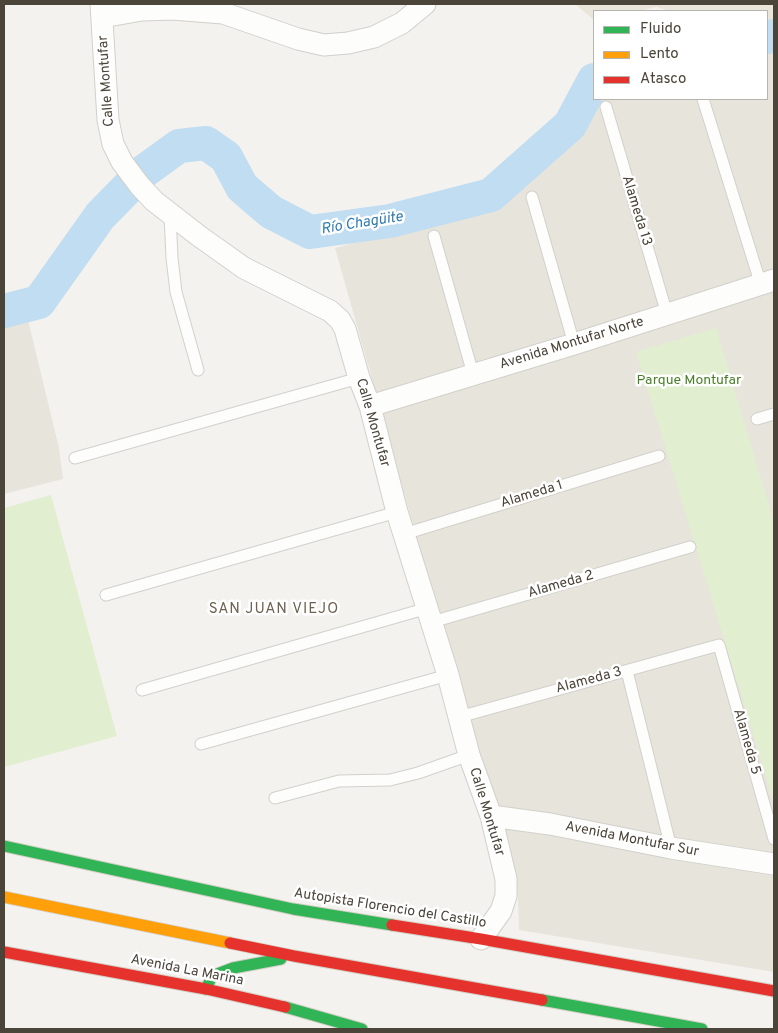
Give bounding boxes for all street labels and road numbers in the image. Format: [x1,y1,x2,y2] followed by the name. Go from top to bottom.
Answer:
[95,35,119,127] street label: Calle Montufar
[617,174,655,248] street label: Alameda 13
[498,314,646,374] street label: Avenida Montufar Norte
[351,377,393,469] street label: Calle Montufar
[499,478,565,512] street label: Alameda 1
[526,568,596,602] street label: Alameda 2
[554,664,624,698] street label: Alameda 3
[729,707,763,777] street label: Alameda 5
[465,766,507,858] street label: Calle Montufar
[564,819,700,861] street label: Avenida Montufar Sur
[293,885,487,933] street label: Autopista Florencio del Castillo
[129,952,245,990] street label: Avenida La Marina

